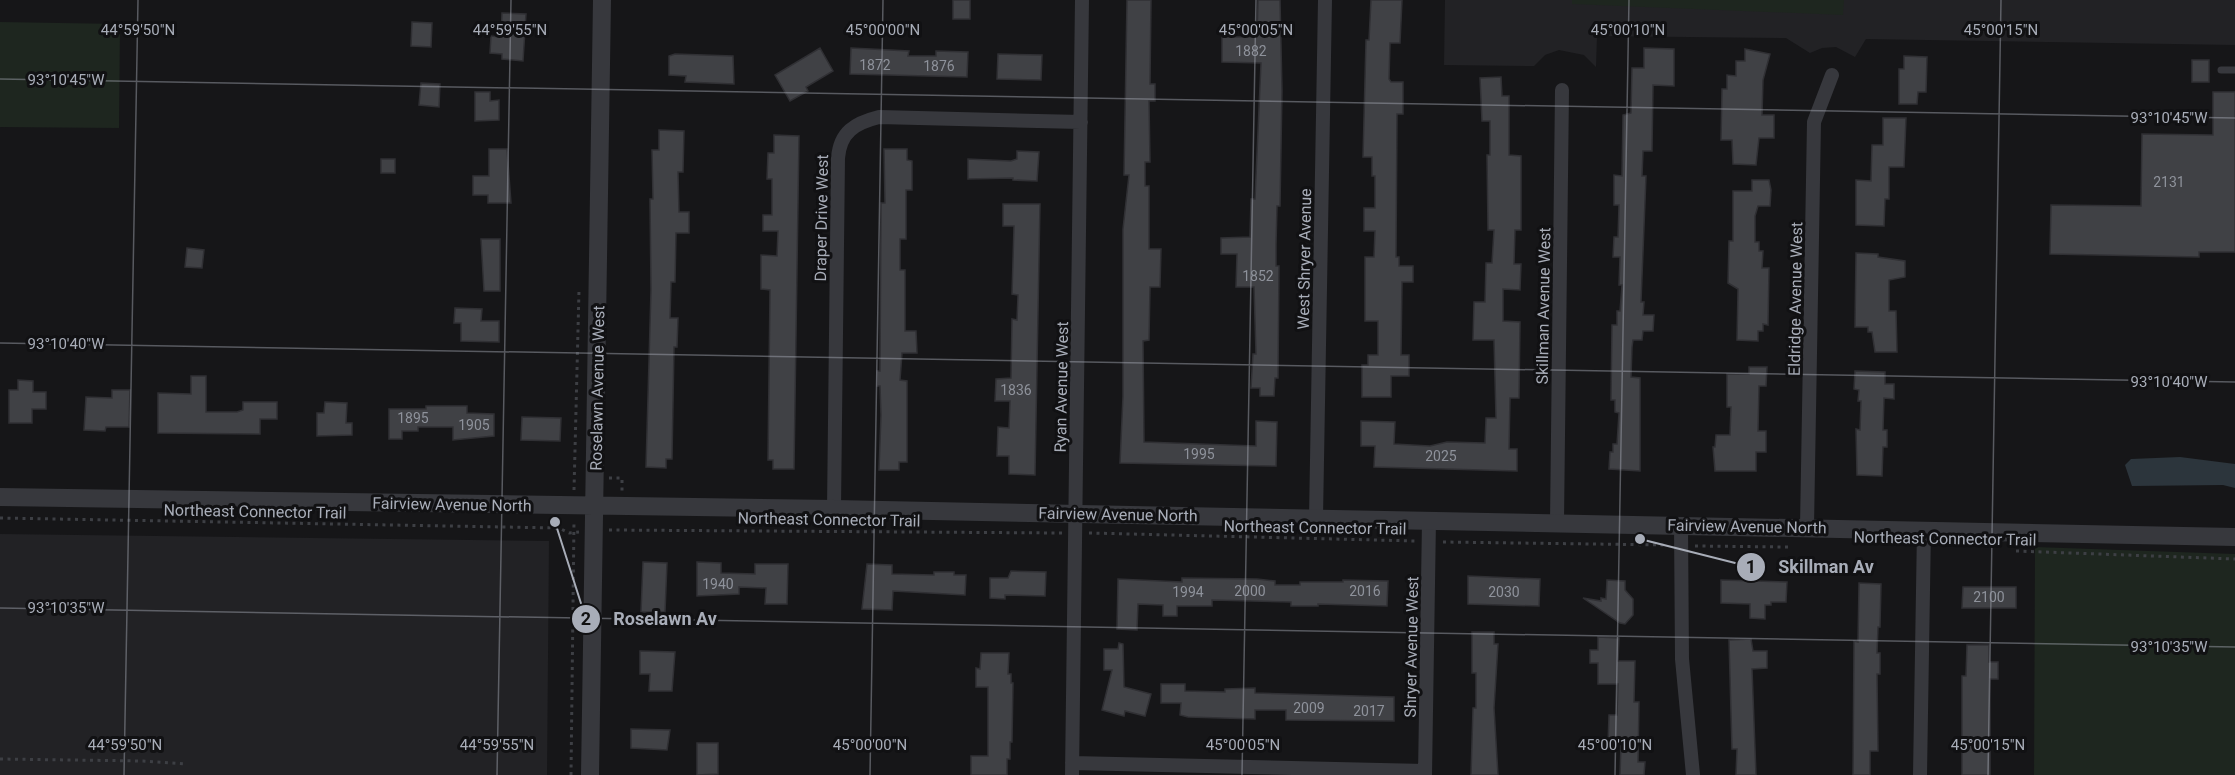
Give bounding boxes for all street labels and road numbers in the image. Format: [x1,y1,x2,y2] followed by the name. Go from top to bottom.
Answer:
[811,154,832,282] street label: Draper Drive West
[1294,188,1315,330] street label: West Shryer Avenue
[1785,222,1806,376] street label: Eldridge Avenue West
[1533,227,1554,385] street label: Skillman Avenue West
[587,305,608,471] street label: Roselawn Avenue West
[1051,321,1072,453] street label: Ryan Avenue West
[372,494,532,515] street label: Fairview Avenue North
[163,500,347,523] street label: Northeast Connector Trail
[1038,504,1198,525] street label: Fairview Avenue North
[737,508,921,531] street label: Northeast Connector Trail
[1223,516,1407,539] street label: Northeast Connector Trail
[1667,516,1827,537] street label: Fairview Avenue North
[1853,527,2037,550] street label: Northeast Connector Trail
[1401,576,1422,718] street label: Shryer Avenue West

